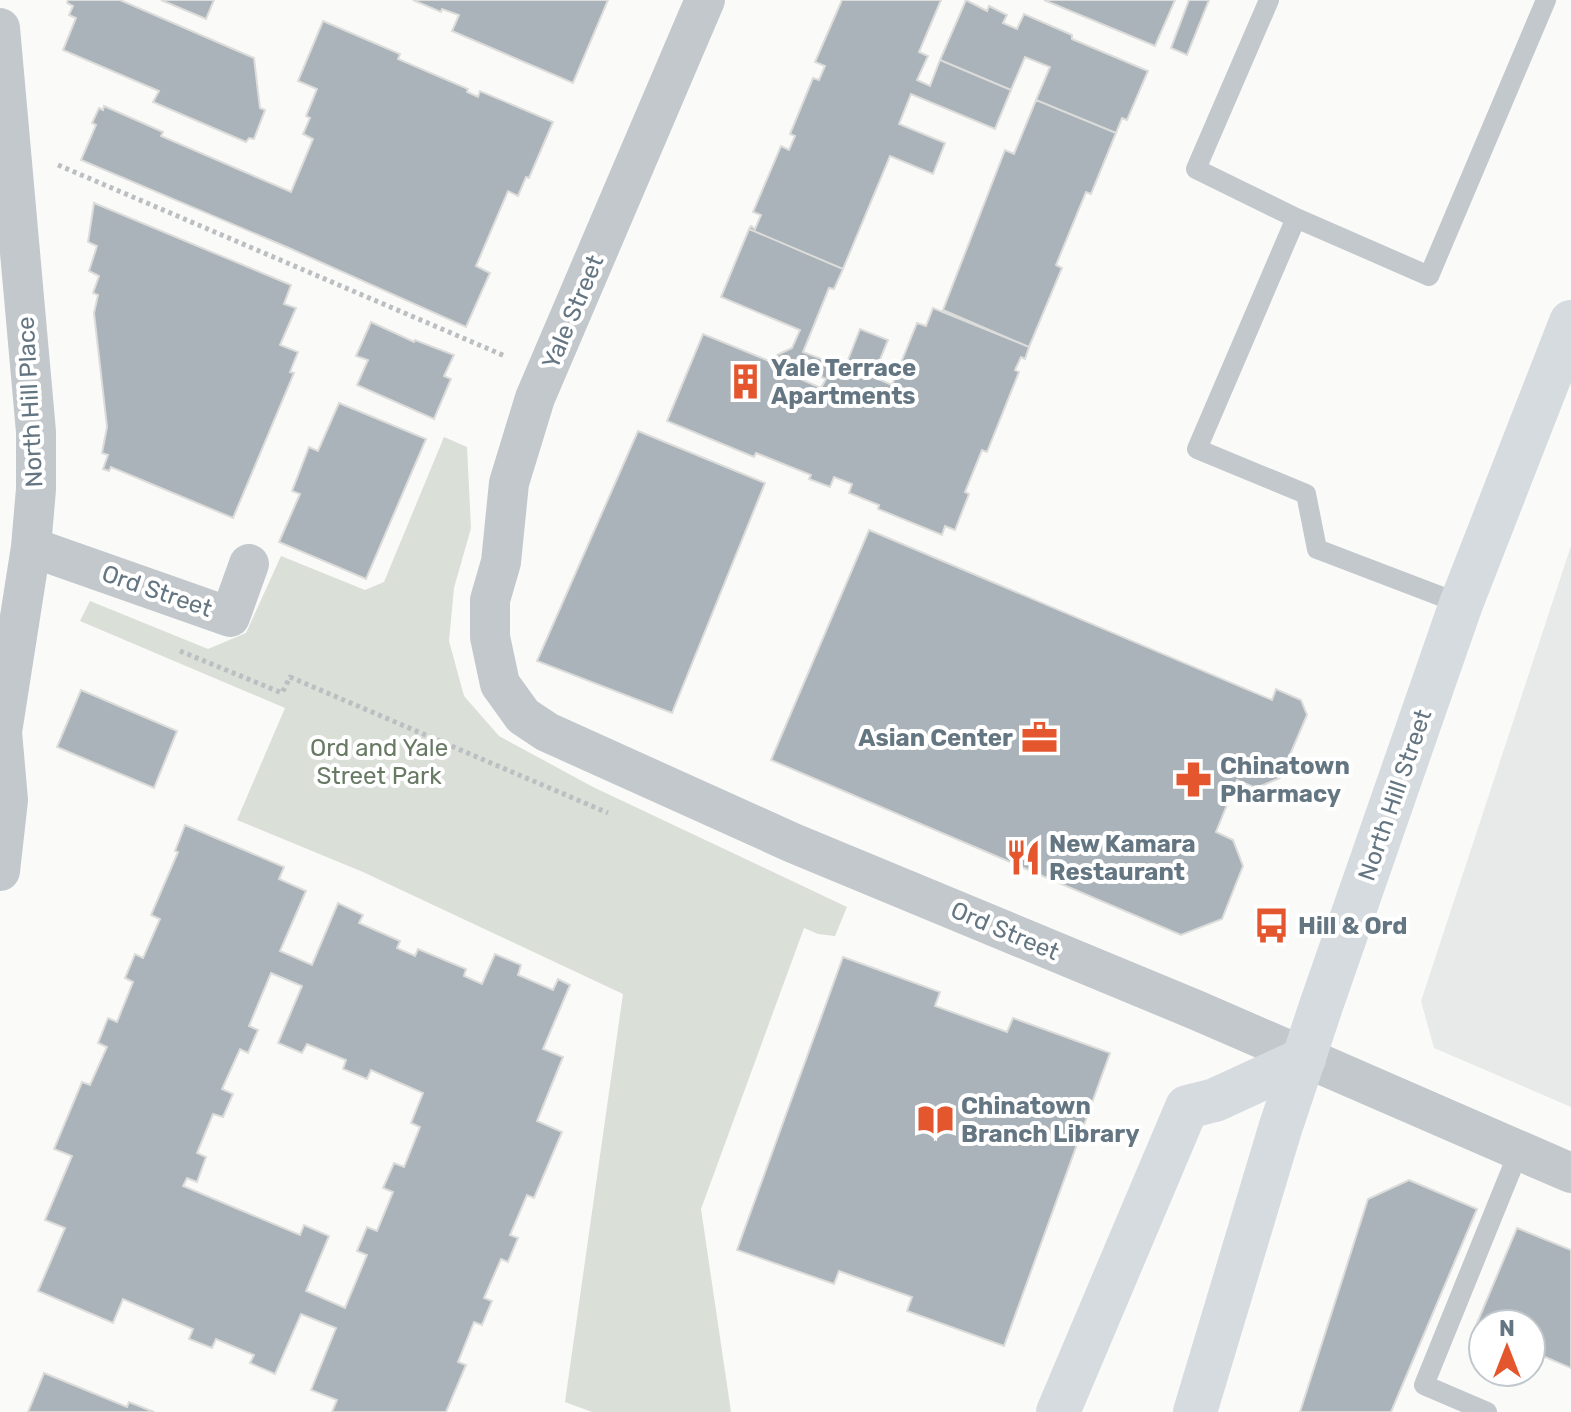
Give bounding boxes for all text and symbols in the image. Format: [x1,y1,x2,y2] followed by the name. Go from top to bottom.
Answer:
[536,251,610,373] street label: Yale Street
[12,316,48,488] street label: North Hill Place
[771,354,916,410] place label: Yale Terrace Apartments
[726,363,764,401] building icon: Yale Terrace Apartments
[98,559,216,623] street label: Ord Street
[1353,706,1437,884] street label: North Hill Street
[1020,719,1058,757] office icon: Asian Center
[858,724,1013,752] place label: Asian Center
[310,734,448,790] park label: Ord and Yale Street Park
[1220,752,1350,808] place label: Chinatown Pharmacy
[1175,761,1213,799] pharmacy icon: Chinatown Pharmacy
[1049,830,1196,886] place label: New Kamara Restaurant
[1004,839,1042,877] restaurant icon: New Kamara Restaurant
[947,896,1063,966] street label: Ord Street
[1253,907,1291,945] bus stop icon: Hill & Ord
[1298,912,1408,940] place label: Hill & Ord
[961,1092,1139,1148] place label: Chinatown Branch Library
[916,1101,954,1139] library icon: Chinatown Branch Library
[1467,1308,1547,1388] north arrow
[1499,1315,1515,1342] text: N

